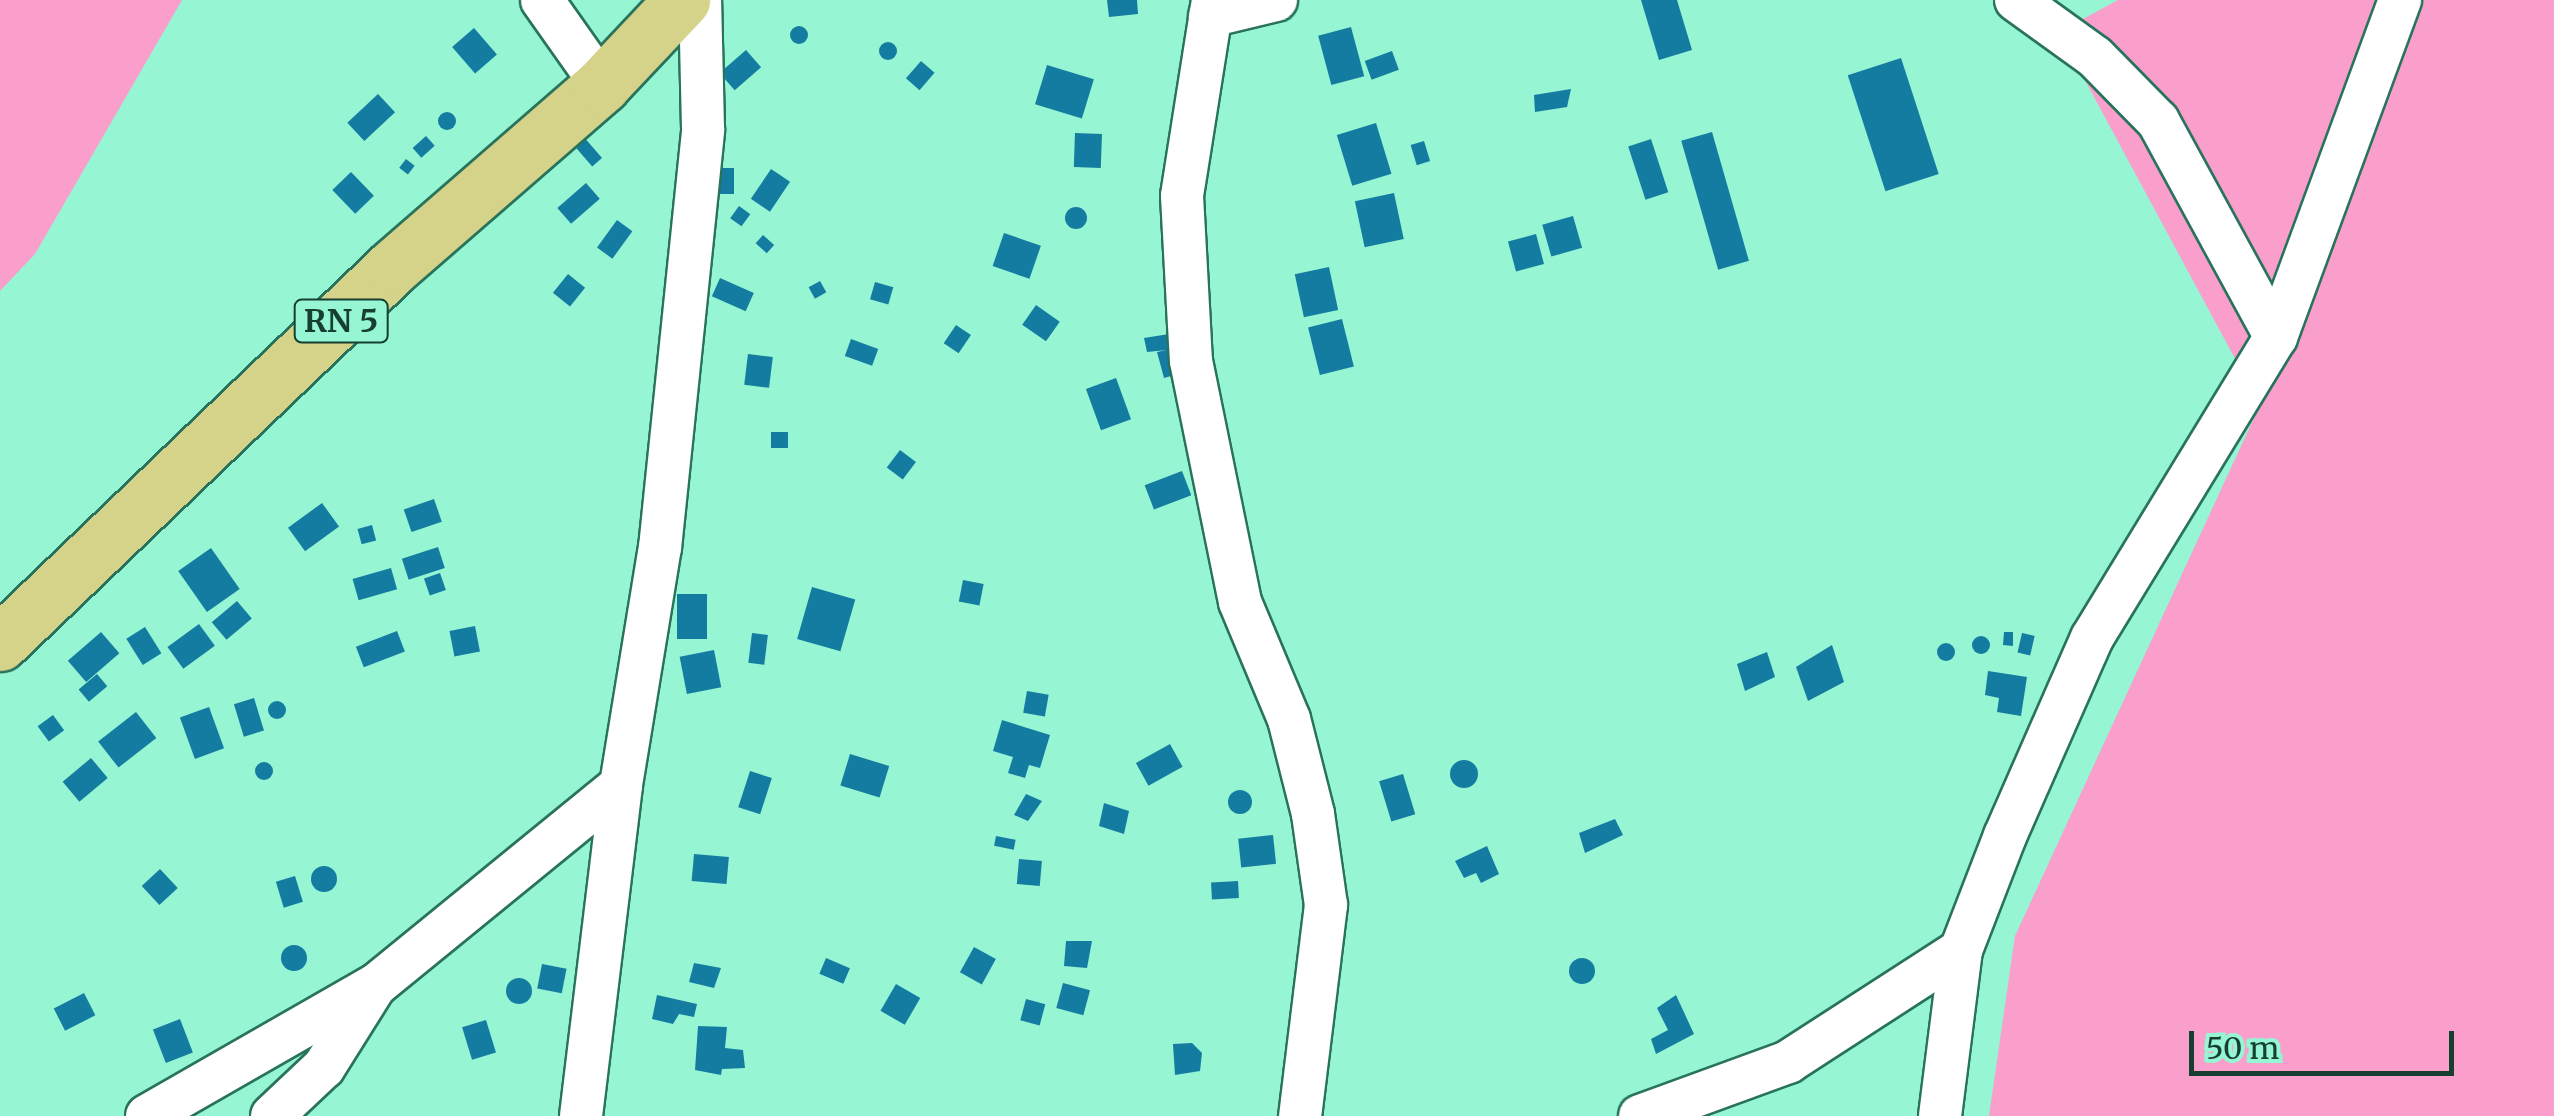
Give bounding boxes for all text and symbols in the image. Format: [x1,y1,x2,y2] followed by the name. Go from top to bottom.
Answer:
[294,294,388,348] road number: RN 5
[2194,1011,2459,1073] scale bar
[2206,1029,2279,1067] text: 50 m

